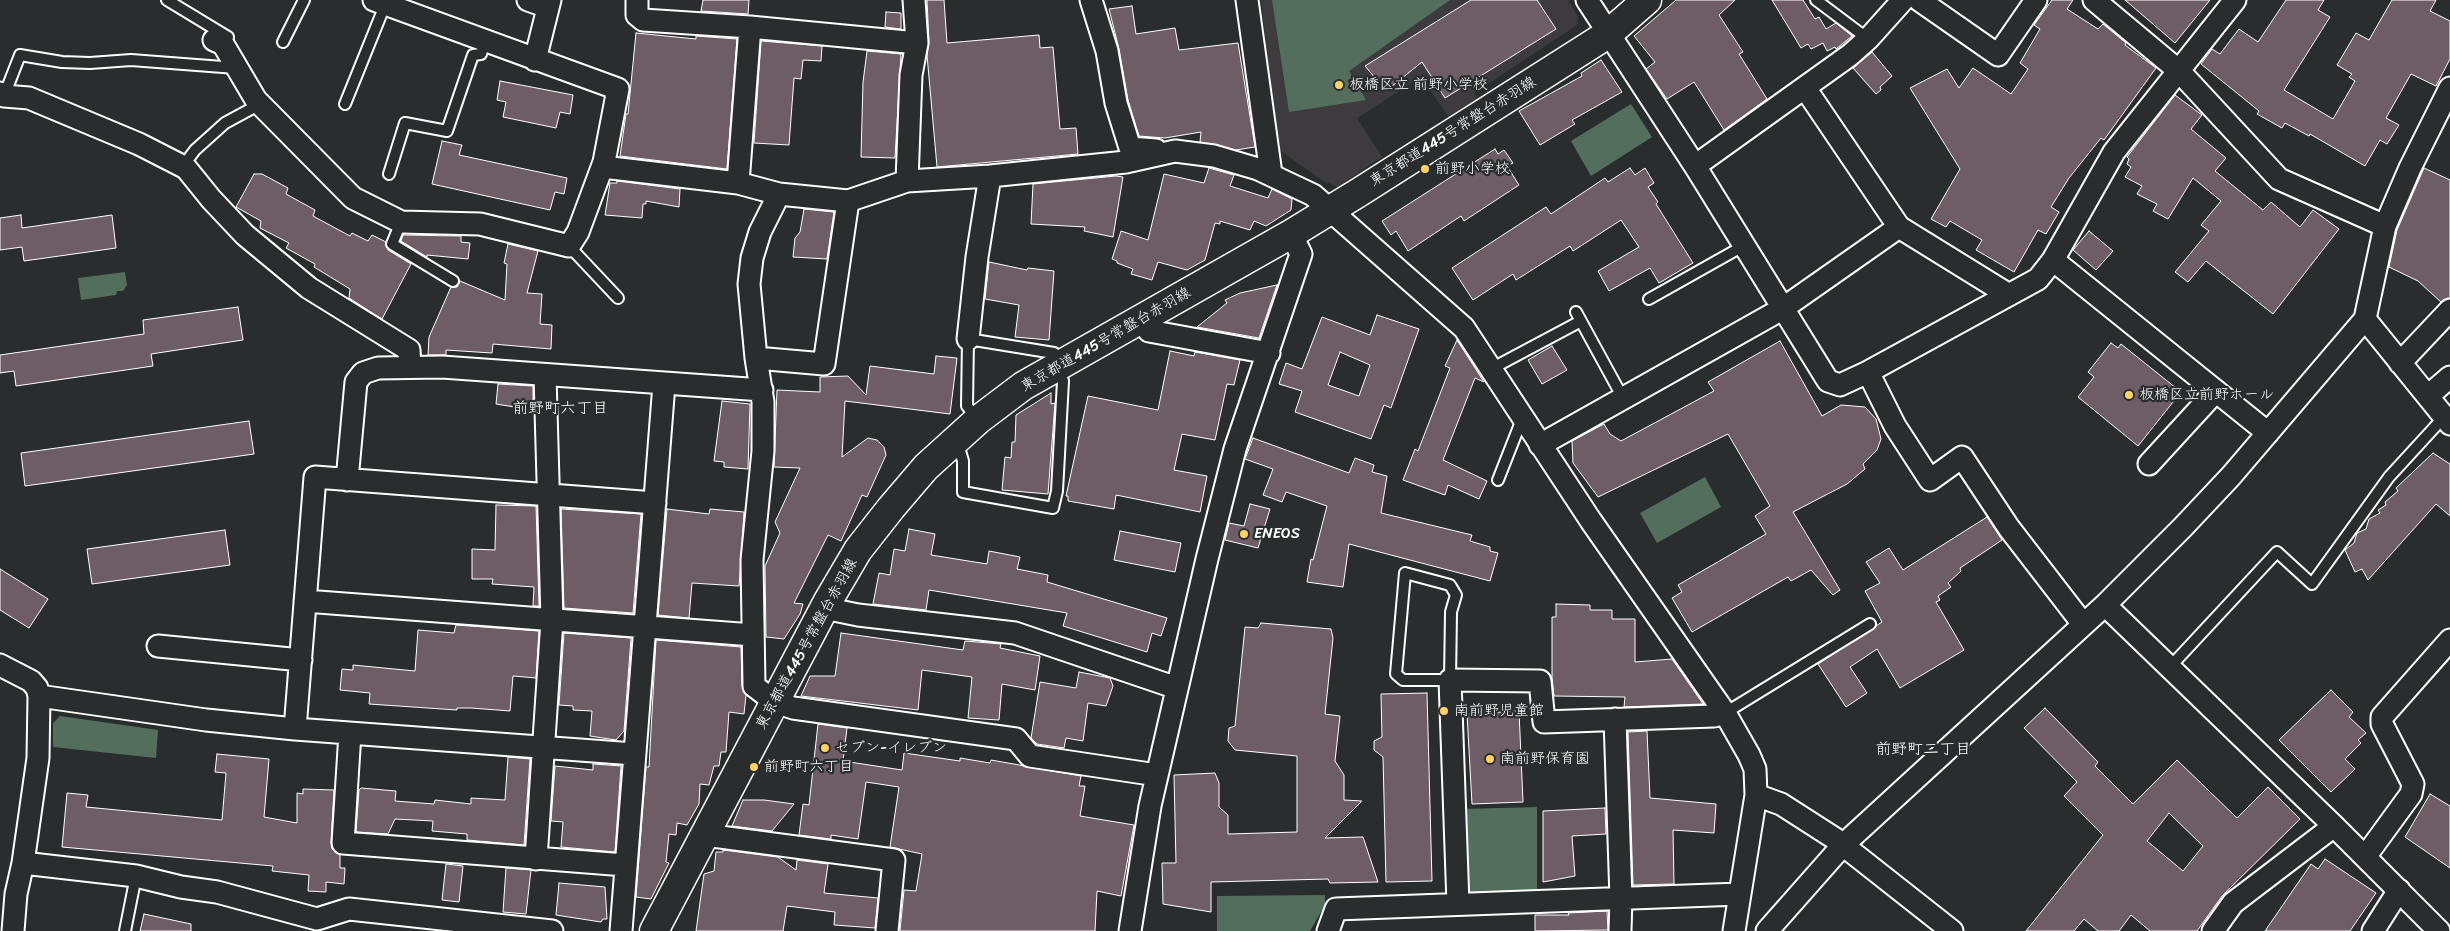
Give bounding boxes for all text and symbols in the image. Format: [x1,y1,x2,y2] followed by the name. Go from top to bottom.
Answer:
[1366,73,1540,191] street label: 東京都道445号常盤台赤羽線
[1349,76,1488,94] place label: 板橋区立 前野小学校
[1333,79,1345,91] marker: 板橋区立 前野小学校
[1435,160,1510,178] place label: 前野小学校
[1419,163,1431,175] marker: 前野小学校
[1018,284,1194,396] street label: 東京都道445号常盤台赤羽線
[2139,386,2274,404] place label: 板橋区立前野ホール
[2123,389,2135,401] marker: 板橋区立前野ホール
[512,399,608,419] district label: 前野町六丁目
[1254,525,1300,543] place label: ENEOS
[1238,528,1250,540] marker: ENEOS
[752,555,862,733] street label: 東京都道445号常盤台赤羽線
[1454,702,1544,720] place label: 南前野児童館
[1438,705,1450,717] marker: 南前野児童館
[835,739,947,757] place label: セブン-イレブン
[1875,740,1971,760] district label: 前野町二丁目
[819,742,831,754] marker: セブン-イレブン
[1500,750,1590,768] place label: 南前野保育園
[1484,753,1496,765] marker: 南前野保育園
[764,758,854,776] place label: 前野町六丁目
[748,761,760,773] marker: 前野町六丁目

